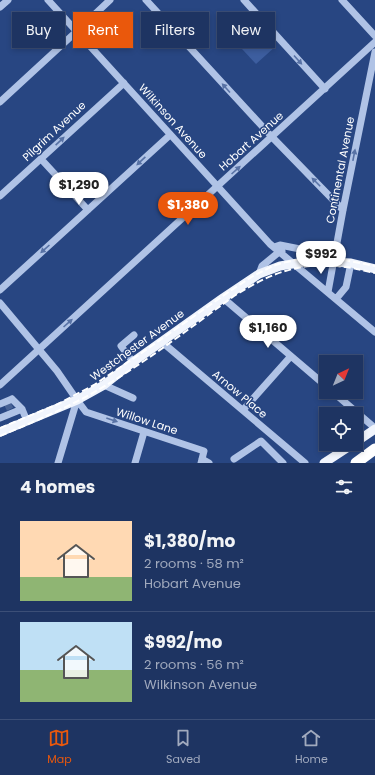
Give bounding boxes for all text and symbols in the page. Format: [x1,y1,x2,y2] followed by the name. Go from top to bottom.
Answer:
[12,12,65,48] chip: Buy
[73,12,133,48] chip: Rent
[141,12,209,48] chip: Filters
[217,12,275,48] chip: New
[294,55,303,65] one-way arrow
[135,80,211,162] street label: Wilkinson Avenue
[222,83,231,93] one-way arrow
[19,97,89,165] street label: Pilgrim Avenue
[215,108,287,174] street label: Hobart Avenue
[322,115,358,225] street label: Continental Avenue
[55,137,65,146] one-way arrow
[352,149,358,161] one-way arrow
[137,156,146,165] one-way arrow
[231,165,241,174] one-way arrow
[46,172,112,206] pin: $1,290
[58,175,100,194] text: $1,290
[311,177,321,187] one-way arrow
[155,192,221,226] pin: $1,380
[167,195,209,214] text: $1,380
[297,241,345,275] pin: $992
[41,244,50,253] one-way arrow
[305,244,337,263] text: $992
[87,305,187,385] street label: Westchester Avenue
[235,315,301,349] pin: $1,160
[249,318,287,337] text: $1,160
[62,319,73,328] one-way arrow
[319,355,363,399] north arrow
[319,355,363,451] map controls
[209,366,271,422] street label: Arnow Place
[114,404,180,439] street label: Willow Lane
[319,407,363,451] button: locate
[106,418,118,424] one-way arrow
[20,475,95,499] text: 4 homes
[333,476,355,498] icon: filters
[144,529,235,553] text: $1,380/mo
[52,537,100,585] icon: home
[144,554,244,573] text: 2 rooms · 58 m²
[144,574,241,593] text: Hobart Avenue
[144,630,222,654] text: $992/mo
[52,638,100,686] icon: home
[144,655,244,674] text: 2 rooms · 56 m²
[144,675,257,694] text: Wilkinson Avenue
[47,727,72,768] tab: Map
[166,727,200,768] tab: Saved
[295,727,328,768] tab: Home

